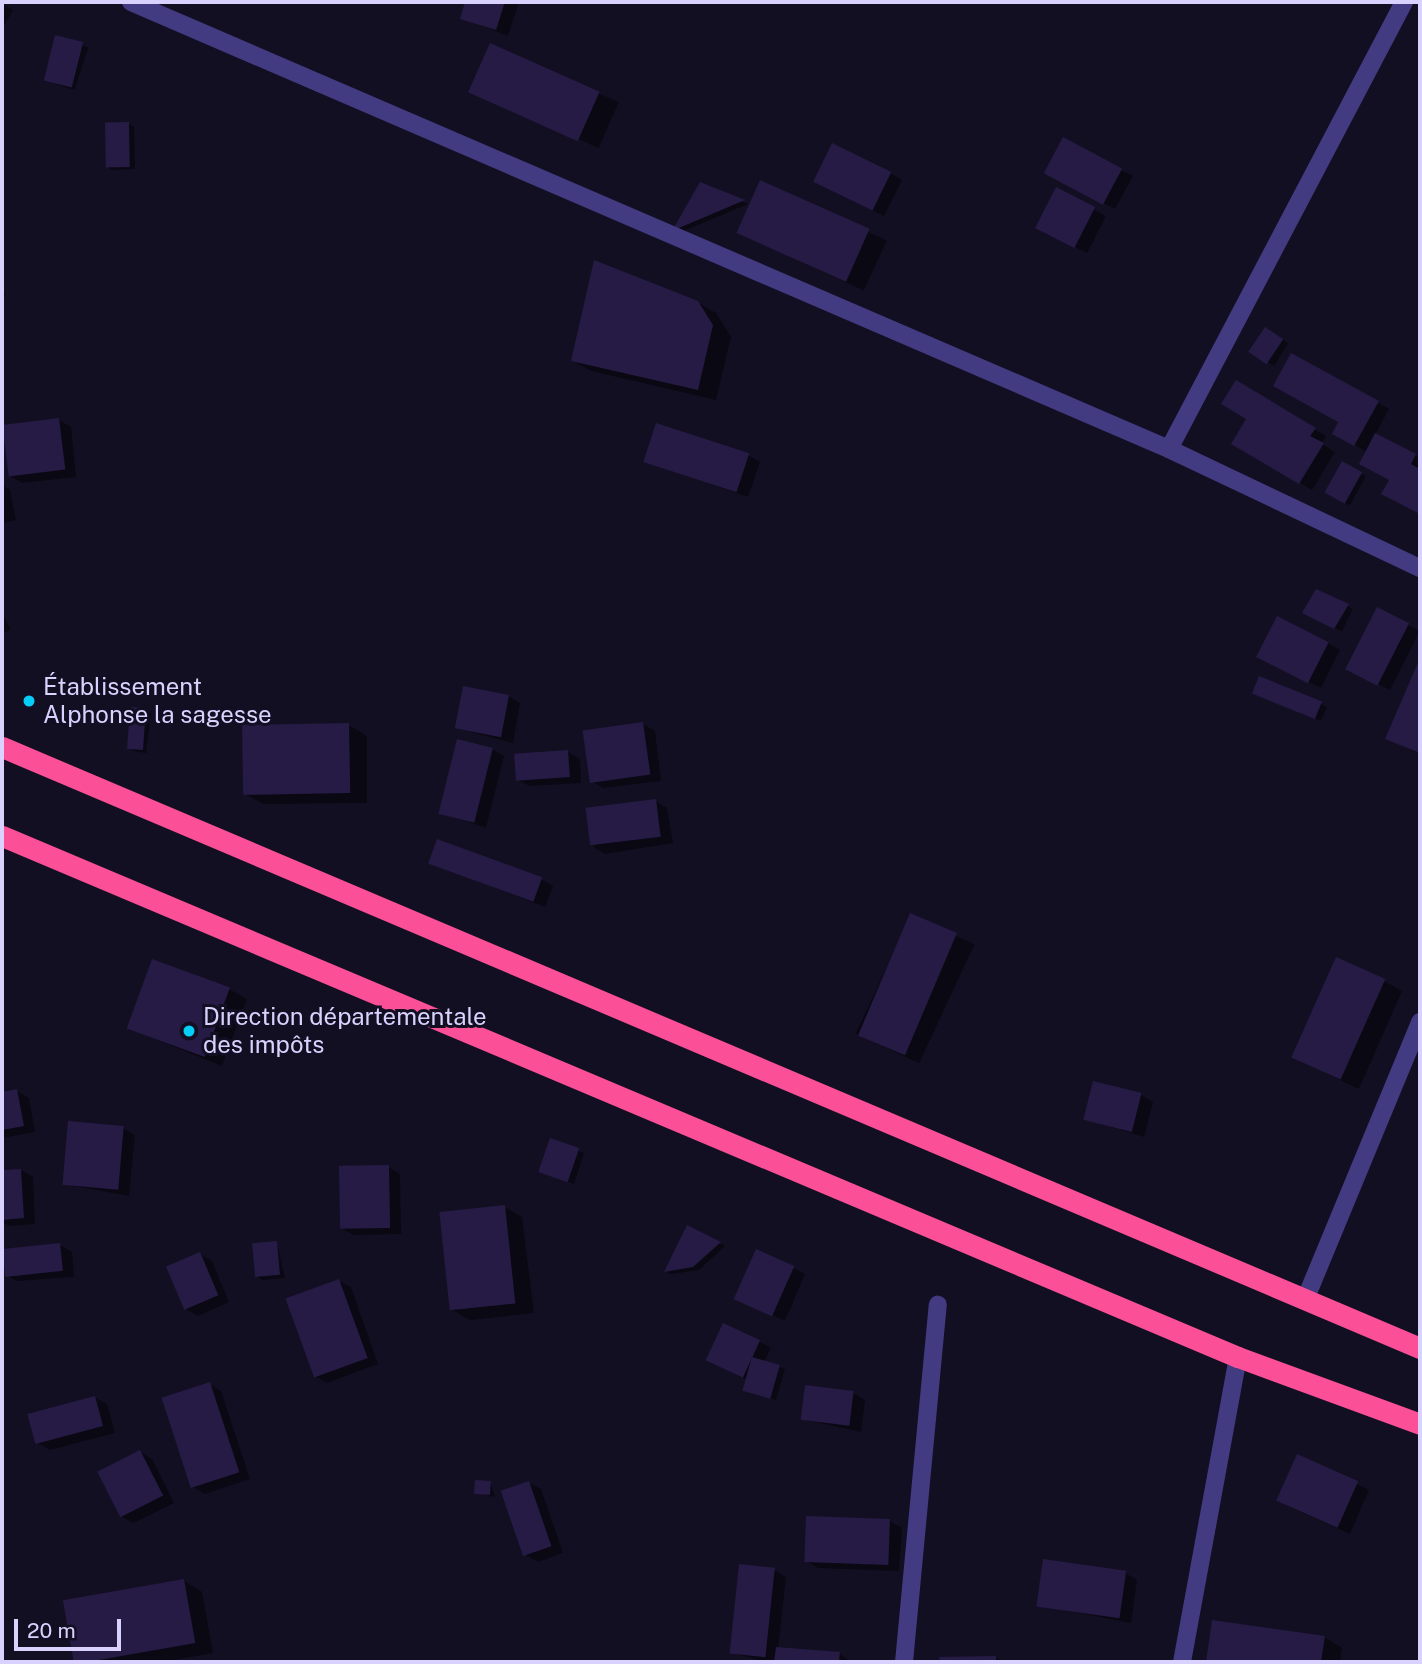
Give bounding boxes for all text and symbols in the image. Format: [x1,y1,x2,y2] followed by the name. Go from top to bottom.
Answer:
[43,673,272,729] place label: Établissement Alphonse la sagesse
[21,693,37,709] marker: Établissement Alphonse la sagesse
[203,1003,487,1059] place label: Direction départementale des impôts
[181,1023,197,1039] marker: Direction départementale des impôts
[18,1604,124,1648] scale bar
[27,1618,76,1643] text: 20 m

